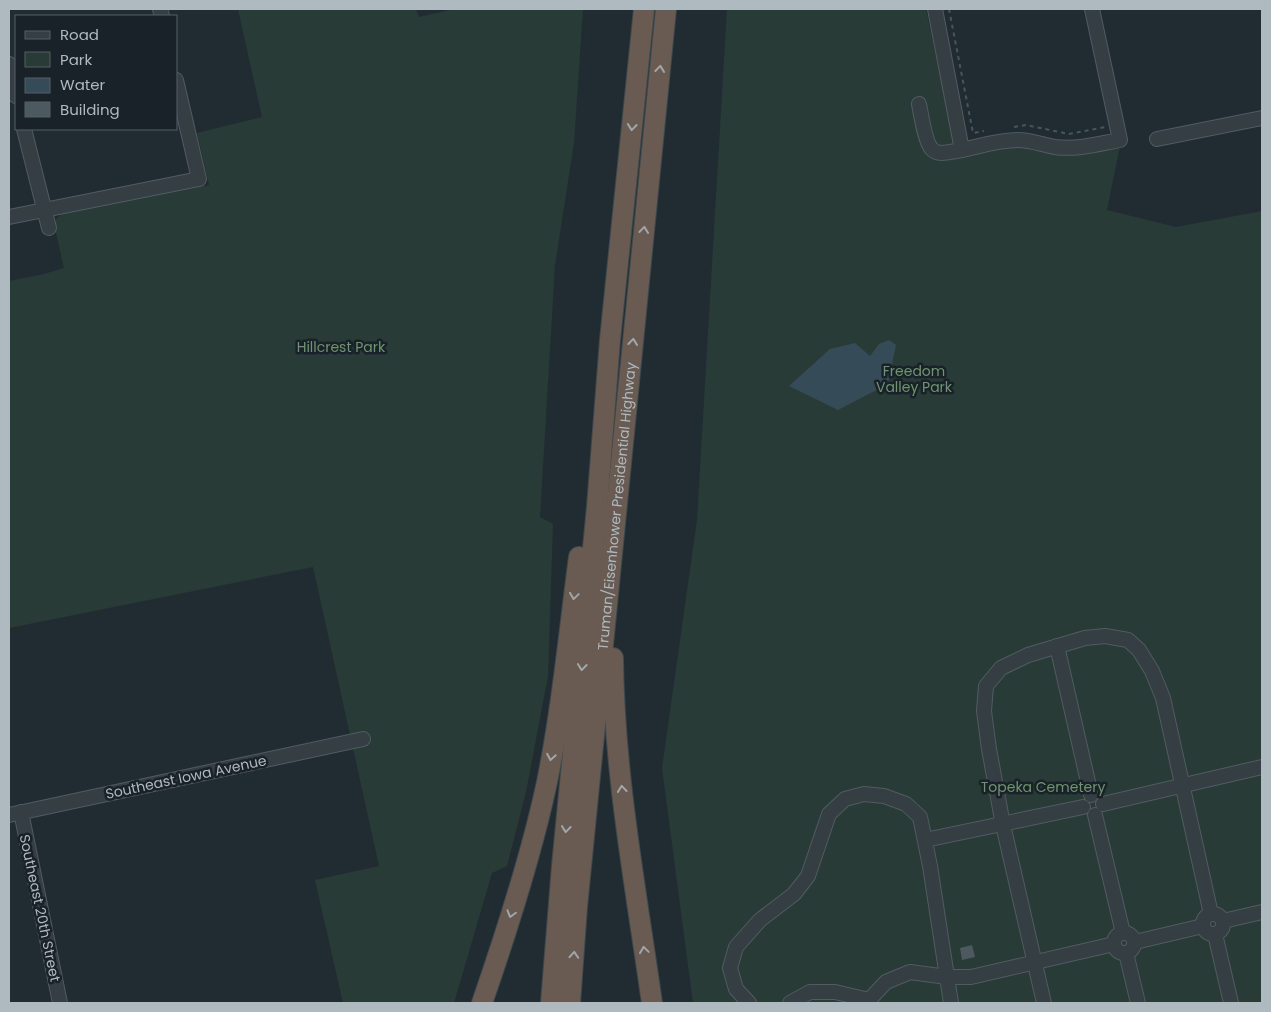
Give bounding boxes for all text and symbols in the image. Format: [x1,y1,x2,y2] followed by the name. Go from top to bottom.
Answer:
[15,15,178,130] legend
[60,24,99,45] text: Road
[60,49,92,70] text: Park
[654,64,665,72] one-way arrow
[60,74,106,95] text: Water
[60,99,120,120] text: Building
[627,123,638,131] one-way arrow
[638,226,649,234] one-way arrow
[297,337,386,357] park label: Hillcrest Park
[627,338,638,346] one-way arrow
[592,361,641,651] street label: Truman/Eisenhower Presidential Highway
[876,361,953,397] park label: Freedom Valley Park
[569,592,580,600] one-way arrow
[577,663,588,671] one-way arrow
[104,750,269,804] street label: Southeast Iowa Avenue
[547,752,557,761] one-way arrow
[981,777,1105,797] park label: Topeka Cemetery
[617,785,628,793] one-way arrow
[560,825,571,833] one-way arrow
[15,833,65,983] street label: Southeast 20th Street
[507,909,517,918] one-way arrow
[639,945,650,953] one-way arrow
[568,950,579,958] one-way arrow

